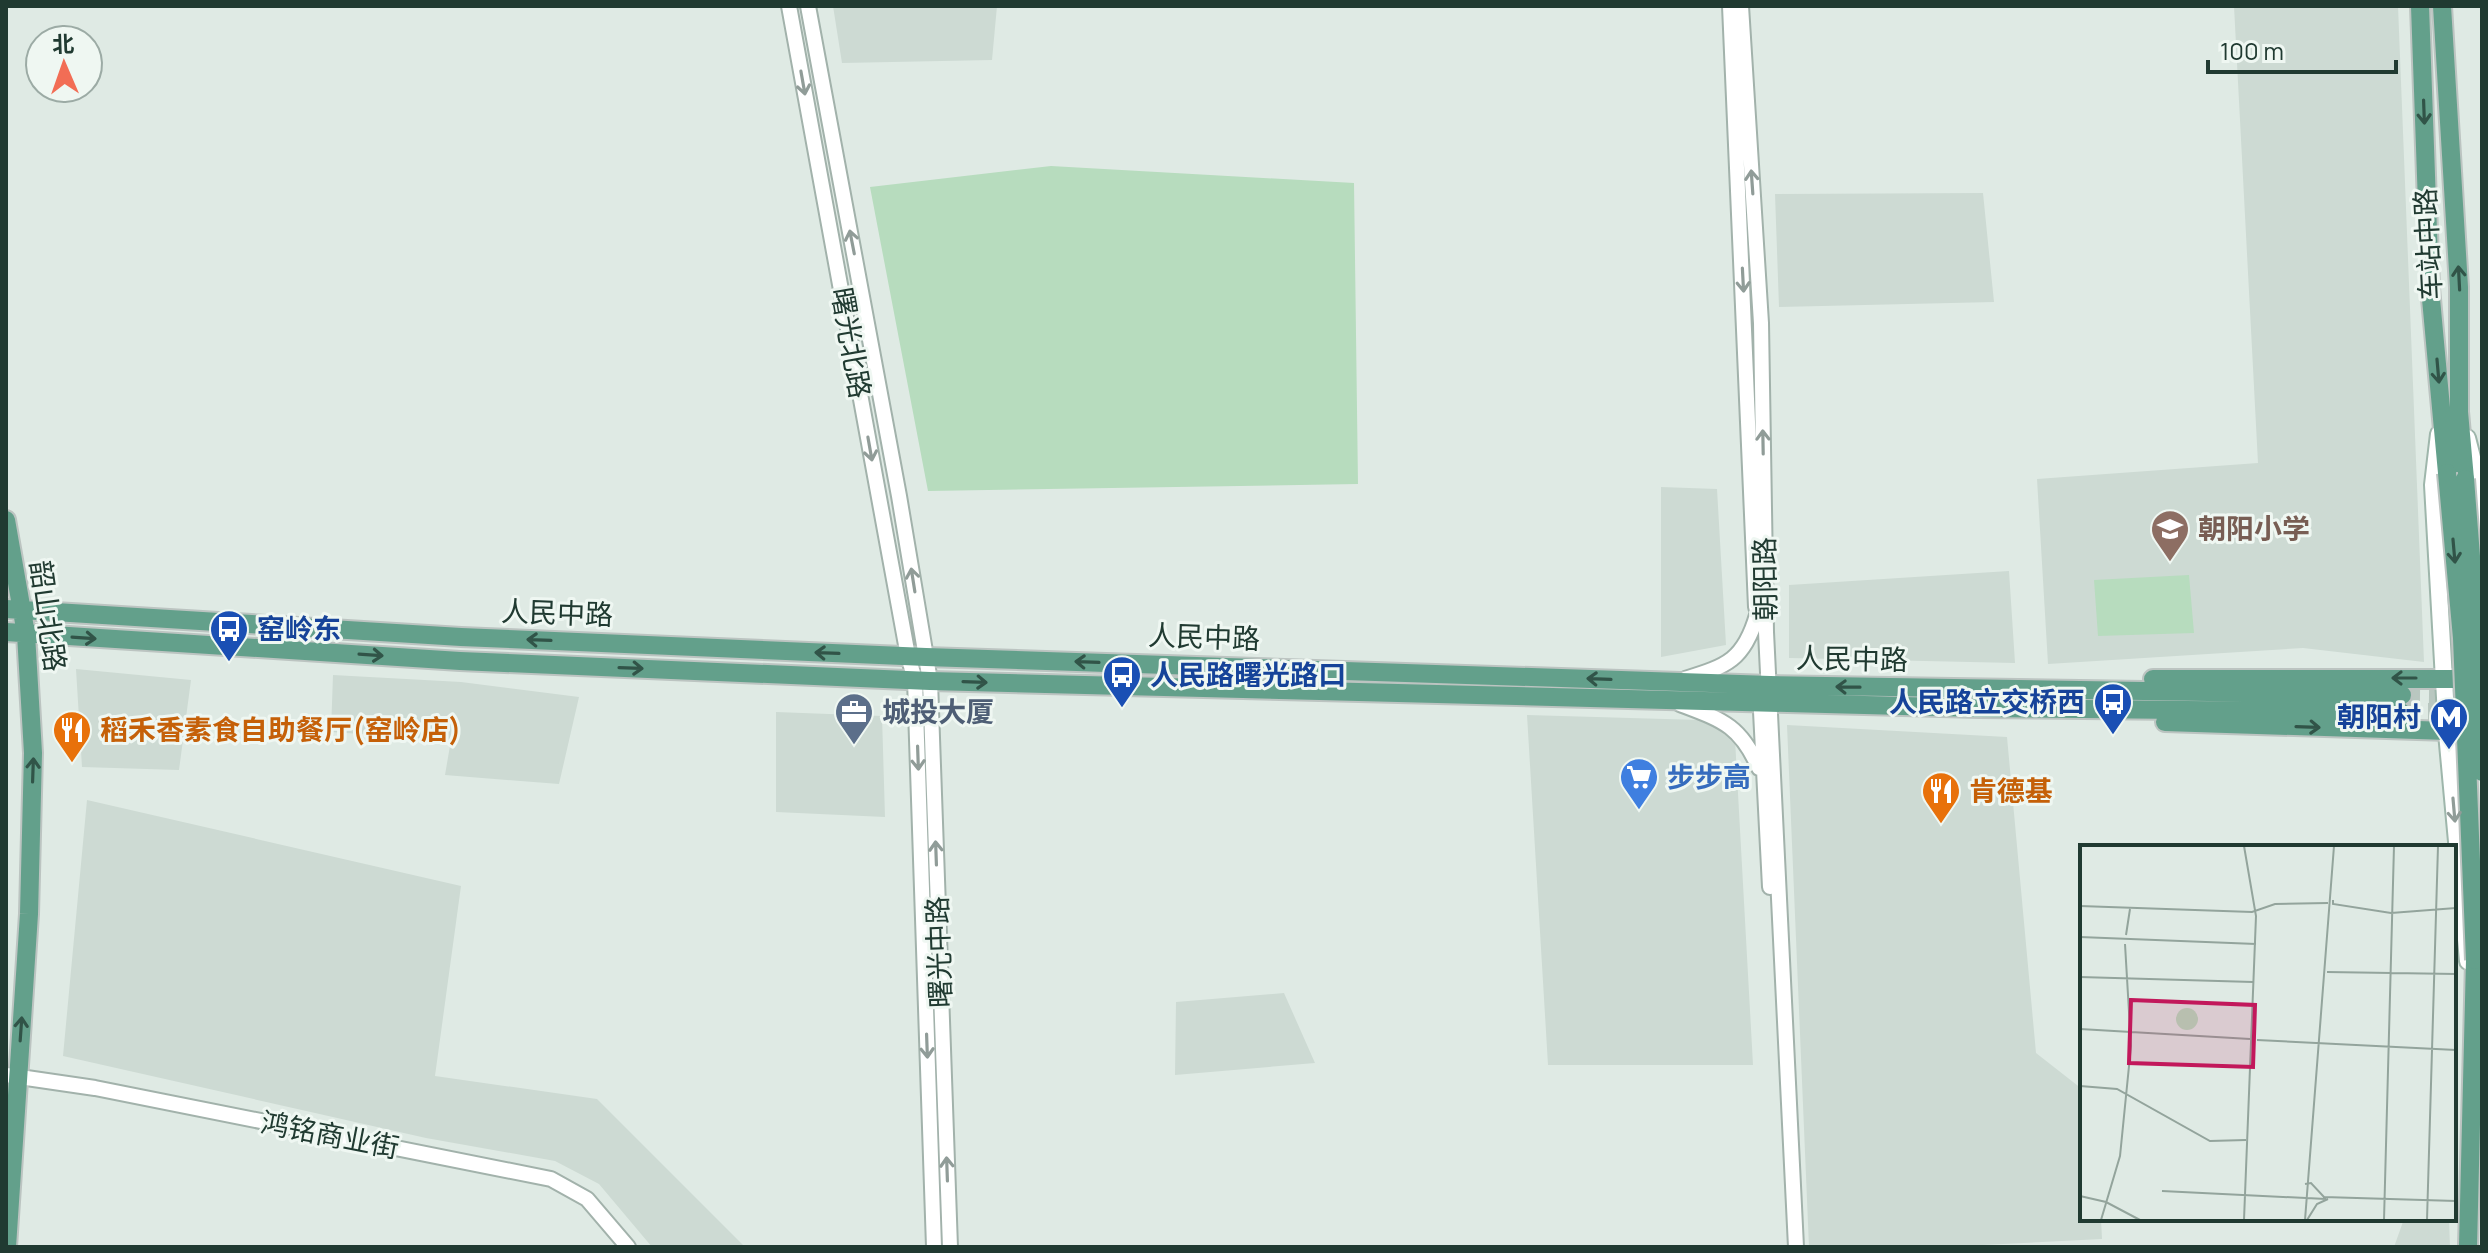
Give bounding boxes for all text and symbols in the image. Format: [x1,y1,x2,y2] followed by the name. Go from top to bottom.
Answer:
[24,24,104,104] north arrow
[2208,24,2396,74] scale bar
[52,29,75,59] text: 北
[2220,34,2284,67] text: 100 m
[796,69,811,95] one-way arrow
[2416,98,2431,125] one-way arrow
[1744,169,1759,196] one-way arrow
[2405,187,2449,301] street label: 车站中路
[844,230,859,255] one-way arrow
[2451,265,2466,292] one-way arrow
[1735,266,1750,293] one-way arrow
[824,284,880,401] street label: 曙光北路
[2431,358,2446,384] one-way arrow
[1755,429,1771,456] one-way arrow
[864,435,879,461] one-way arrow
[2149,508,2191,563] school or university icon: 朝阳小学
[2198,509,2310,547] place label: 朝阳小学
[1744,537,1784,621] street label: 朝阳路
[2447,537,2462,563] one-way arrow
[22,558,76,674] street label: 韶山北路
[905,568,920,594] one-way arrow
[500,591,614,633] street label: 人民中路
[208,608,250,663] bus stop icon: 窑岭东
[257,609,341,647] place label: 窑岭东
[1147,615,1261,657] street label: 人民中路
[70,630,97,645] one-way arrow
[526,633,553,648] one-way arrow
[1796,638,1908,678] street label: 人民中路
[814,645,841,660] one-way arrow
[357,648,384,663] one-way arrow
[1074,654,1101,670] one-way arrow
[1101,654,1143,709] bus stop icon: 人民路曙光路口
[1150,655,1346,693] place label: 人民路曙光路口
[617,661,644,676] one-way arrow
[2391,670,2418,686] one-way arrow
[1586,671,1613,686] one-way arrow
[961,674,988,690] one-way arrow
[1835,679,1862,695] one-way arrow
[2092,681,2134,736] bus stop icon: 人民路立交桥西
[1889,682,2085,720] place label: 人民路立交桥西
[833,691,875,746] office icon: 城投大厦
[882,692,994,730] place label: 城投大厦
[2428,696,2470,751] metro station icon: 朝阳村
[2337,697,2421,735] place label: 朝阳村
[51,709,93,764] restaurant icon: 稻禾香素食自助餐厅(窑岭店)
[100,710,461,748] place label: 稻禾香素食自助餐厅(窑岭店)
[2294,720,2321,735] one-way arrow
[910,744,925,771] one-way arrow
[1618,756,1660,811] supermarket icon: 步步高
[25,757,41,784] one-way arrow
[1667,757,1751,795] place label: 步步高
[1920,770,1962,825] restaurant icon: 肯德基
[1969,771,2053,809] place label: 肯德基
[2446,797,2461,823] one-way arrow
[928,840,943,867] one-way arrow
[2080,845,2456,1221] inset map
[917,895,959,1009] street label: 曙光中路
[14,1016,29,1043] one-way arrow
[920,1032,935,1059] one-way arrow
[258,1102,403,1166] street label: 鸿铭商业街
[940,1156,955,1183] one-way arrow

